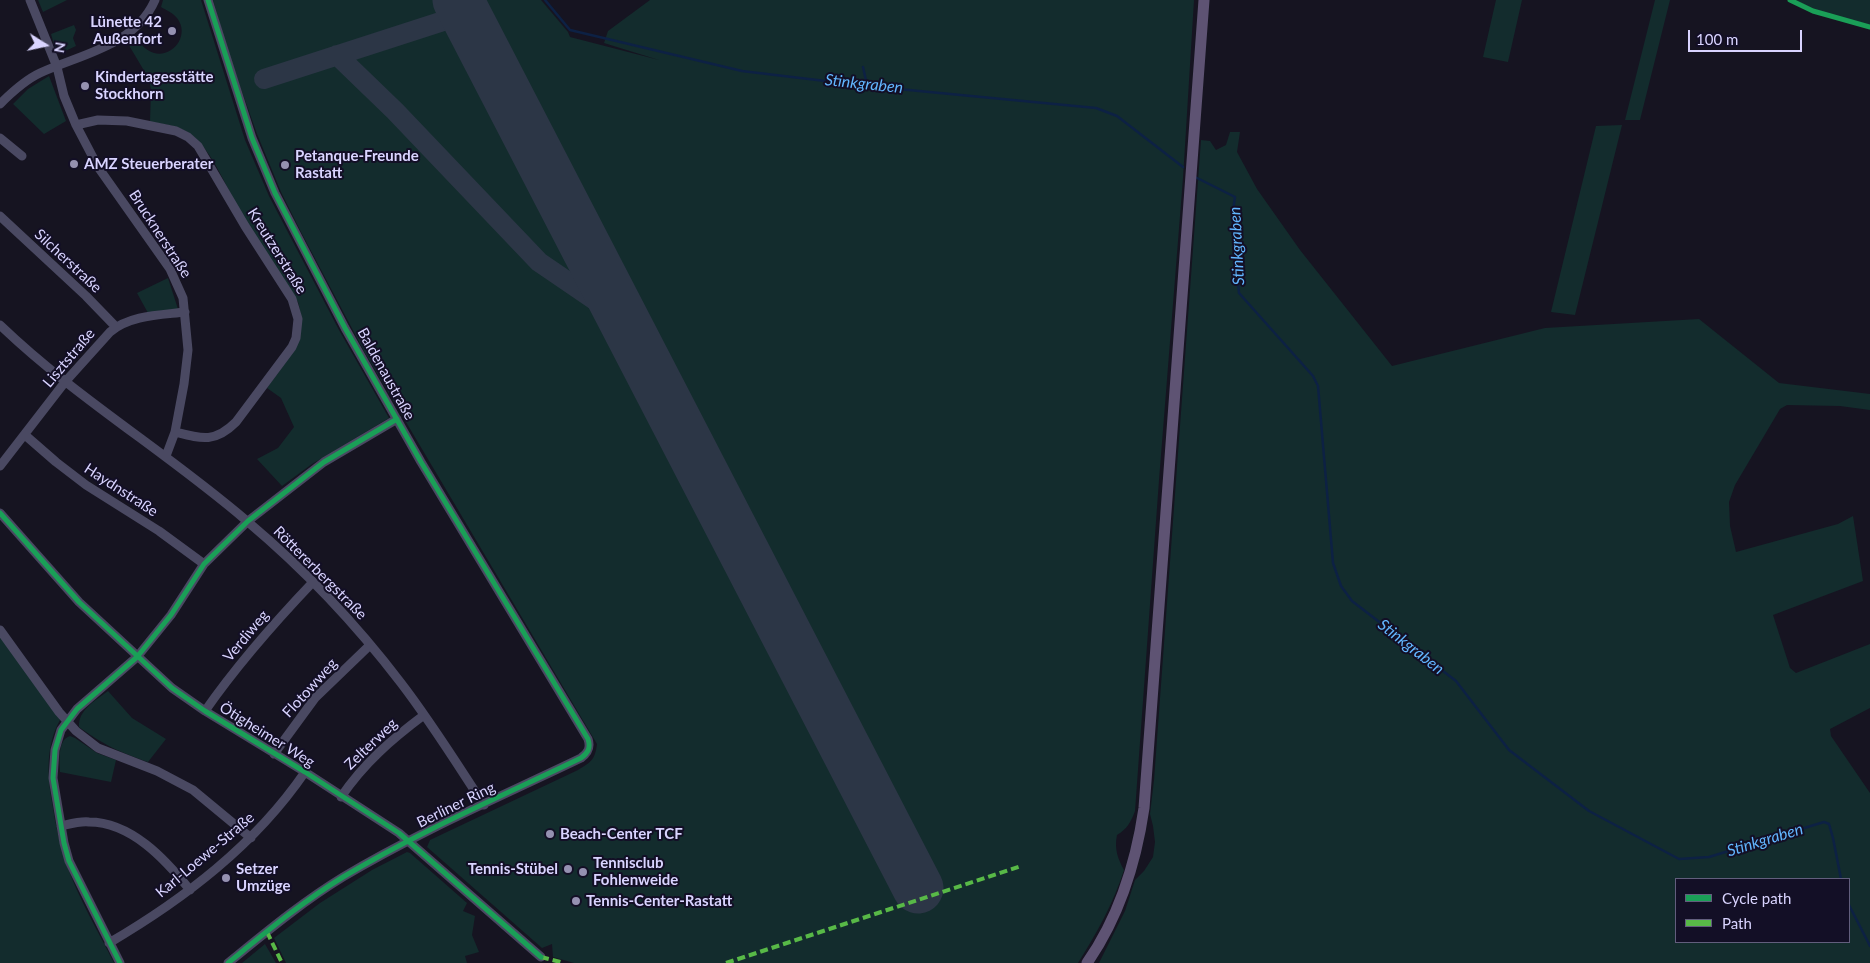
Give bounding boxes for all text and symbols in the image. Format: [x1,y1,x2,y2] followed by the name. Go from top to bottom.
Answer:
[90,13,162,48] place label: Lünette 42 Außenfort
[20,20,70,70] north arrow
[1690,20,1804,52] scale bar
[166,25,178,37] marker: Lünette 42 Außenfort
[1696,30,1738,48] text: 100 m
[51,41,70,54] text: N
[95,68,213,103] place label: Kindertagesstätte Stockhorn
[824,70,904,98] water label: Stinkgraben
[79,80,91,92] marker: Kindertagesstätte Stockhorn
[295,147,419,182] place label: Petanque-Freunde Rastatt
[84,155,213,173] place label: AMZ Steuerberater
[68,158,80,170] marker: AMZ Steuerberater
[279,159,291,171] marker: Petanque-Freunde Rastatt
[125,187,195,281] street label: Brucknerstraße
[243,205,311,297] street label: Kreutzerstraße
[1225,206,1249,286] water label: Stinkgraben
[31,225,105,297] street label: Silcherstraße
[39,325,99,391] street label: Lisztstraße
[353,325,419,423] street label: Baldenaustraße
[81,460,161,520] street label: Haydnstraße
[270,523,370,623] street label: Röttererbergstraße
[219,607,273,665] street label: Verdiweg
[1374,615,1448,679] water label: Stinkgraben
[279,655,341,721] street label: Flotowweg
[216,699,318,771] street label: Ötigheimer Weg
[341,715,401,773] street label: Zelterweg
[414,778,498,832] street label: Berliner Ring
[152,809,258,901] street label: Karl-Loewe-Straße
[1725,819,1805,861] water label: Stinkgraben
[560,825,683,843] place label: Beach-Center TCF
[544,828,556,840] marker: Beach-Center TCF
[593,854,678,889] place label: Tennisclub Fohlenweide
[236,860,291,895] place label: Setzer Umzüge
[468,860,558,878] place label: Tennis-Stübel
[562,863,574,875] marker: Tennis-Stübel
[577,866,589,878] marker: Tennisclub Fohlenweide
[220,872,232,884] marker: Setzer Umzüge
[1675,878,1850,943] legend
[1722,889,1791,907] text: Cycle path
[586,892,732,910] place label: Tennis-Center-Rastatt
[570,895,582,907] marker: Tennis-Center-Rastatt
[1722,914,1752,932] text: Path

